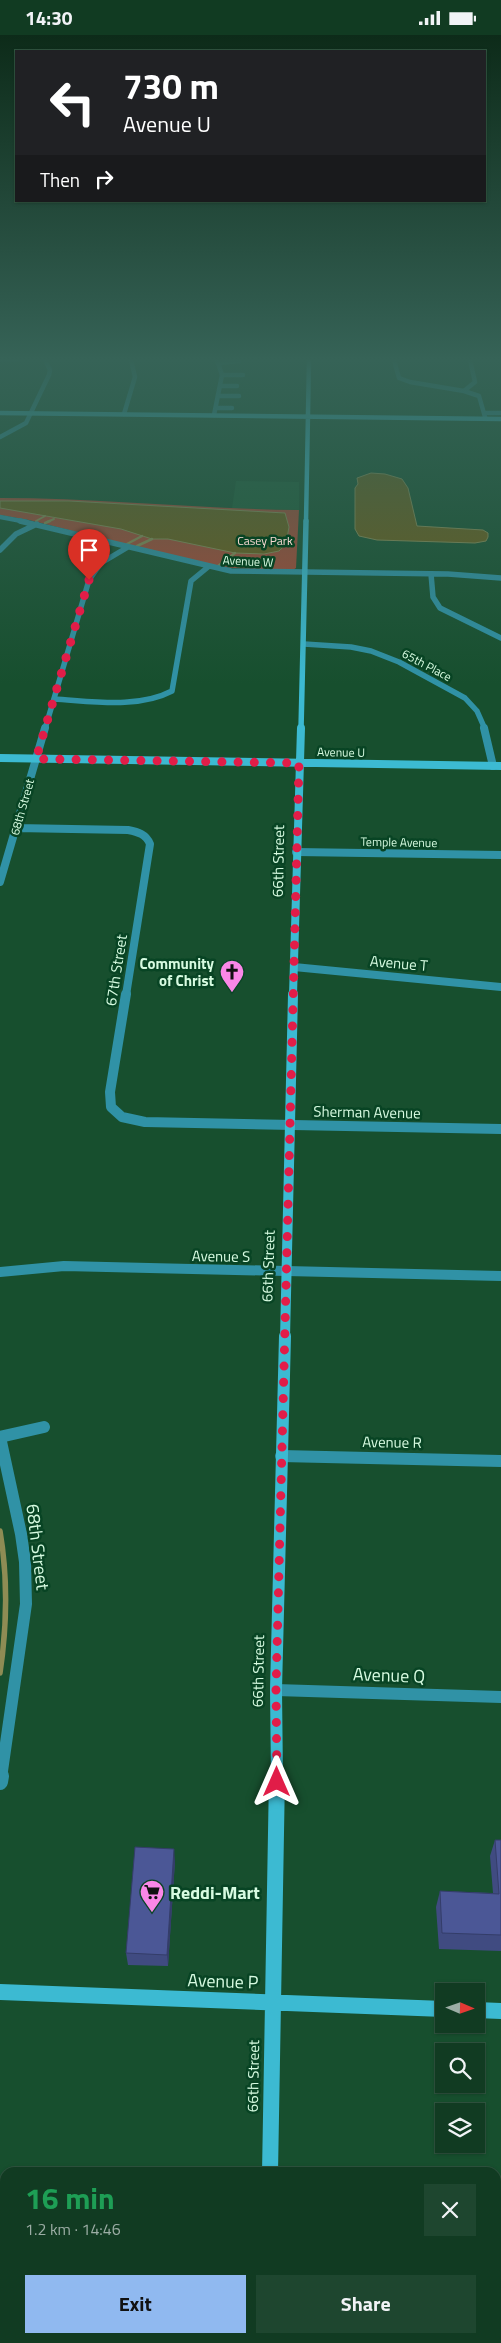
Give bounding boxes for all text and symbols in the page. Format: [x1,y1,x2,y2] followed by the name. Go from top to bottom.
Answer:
[25,3,72,32] text: 14:30
[123,59,219,113] text: 730 m
[40,70,105,135] icon: left
[123,107,211,141] text: Avenue U
[40,165,80,194] text: Then
[90,165,118,193] icon: right
[68,529,110,580] pin
[237,531,293,550] park label: Casey Park
[75,536,103,564] icon: arrive
[222,550,274,572] street label: Avenue W
[399,644,455,686] street label: 65th Place
[317,742,365,762] street label: Avenue U
[5,776,39,837] street label: 68th Street
[266,824,290,897] street label: 66th Street
[361,832,437,852] street label: Temple Avenue
[99,932,133,1007] street label: 67th Street
[369,949,429,977] street label: Avenue T
[139,952,215,992] place label: Community of Christ
[219,959,245,993] church icon: Community of Christ
[313,1100,421,1124] street label: Sherman Avenue
[255,1229,281,1302] street label: 66th Street
[192,1244,250,1268] street label: Avenue S
[362,1430,422,1454] street label: Avenue R
[19,1502,57,1592] street label: 68th Street
[246,1634,270,1707] street label: 66th Street
[352,1660,426,1690] street label: Avenue Q
[250,1755,302,1807] position arrow
[139,1879,165,1913] supermarket icon: Reddi-Mart
[170,1879,260,1906] place label: Reddi-Mart
[187,1966,259,1996] street label: Avenue P
[435,1983,485,2033] north arrow
[435,1983,485,2153] map controls
[241,2039,265,2112] street label: 66th Street
[435,2043,485,2093] button: search
[435,2103,485,2153] button: layers
[25,2175,115,2221] text: 16 min
[424,2184,476,2236] button: close
[25,2217,121,2241] text: 1.2 km · 14:46
[25,2275,246,2333] button: Exit
[256,2275,476,2333] button: Share

